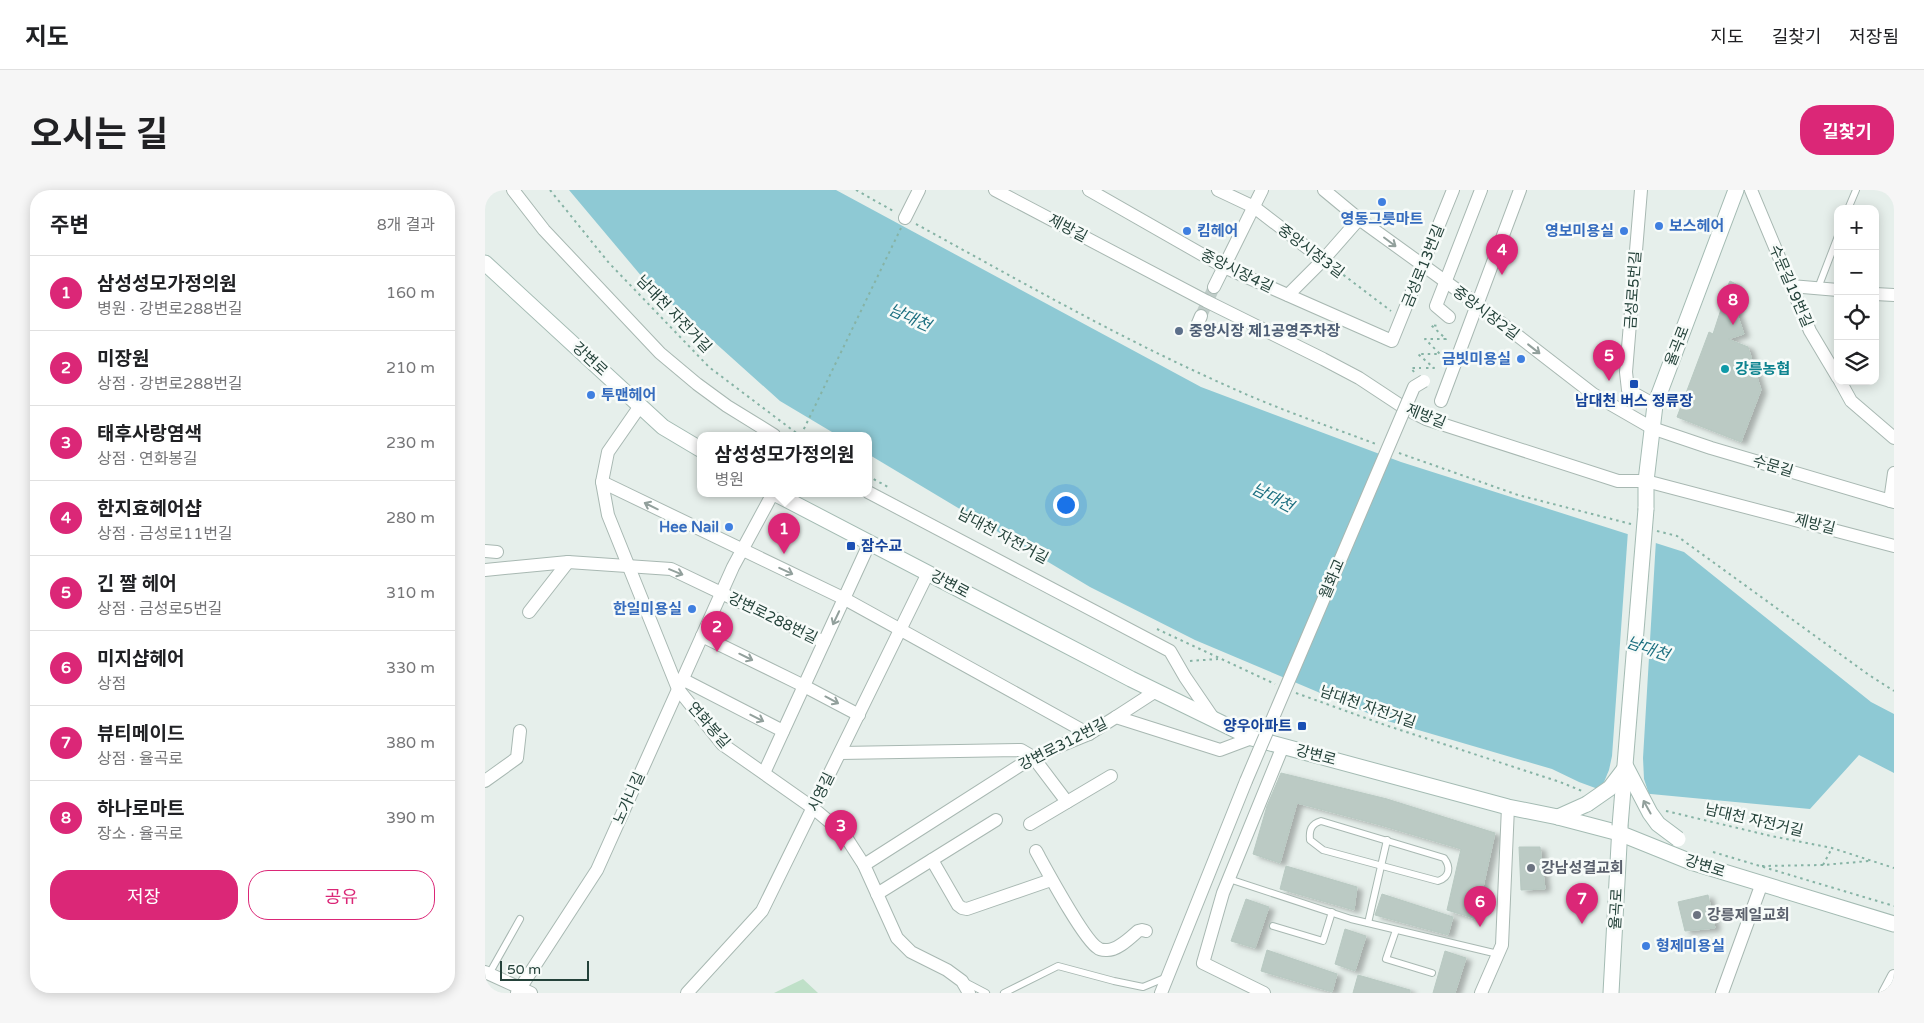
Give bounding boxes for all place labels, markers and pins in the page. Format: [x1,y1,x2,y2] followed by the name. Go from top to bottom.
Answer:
[1376,196,1388,208] marker: 영동그릇마트
[1341,210,1424,228] place label: 영동그릇마트
[1669,217,1724,235] place label: 보스헤어
[1653,220,1665,232] marker: 보스헤어
[1197,222,1238,240] place label: 킴헤어
[1545,222,1614,240] place label: 영보미용실
[1181,225,1193,237] marker: 킴헤어
[1618,225,1630,237] marker: 영보미용실
[1486,234,1518,275] pin: 4
[1717,284,1749,325] pin: 8
[1189,322,1341,340] place label: 중앙시장 제1공영주차장
[1173,325,1185,337] marker: 중앙시장 제1공영주차장
[1593,340,1625,381] pin: 5
[1442,350,1511,368] place label: 금빗미용실
[1515,353,1527,365] marker: 금빗미용실
[1735,360,1790,378] place label: 강릉농협
[1719,363,1731,375] marker: 강릉농협
[1628,378,1640,390] marker: 남대천 버스 정류장
[601,386,656,404] place label: 투맨헤어
[585,389,597,401] marker: 투맨헤어
[1575,392,1693,410] place label: 남대천 버스 정류장
[768,513,800,554] pin: 1
[659,518,719,536] place label: Hee Nail
[723,521,735,533] marker: Hee Nail
[861,537,903,555] place label: 잠수교
[845,540,857,552] marker: 잠수교
[613,600,682,618] place label: 한일미용실
[686,603,698,615] marker: 한일미용실
[701,611,733,652] pin: 2
[1223,717,1292,735] place label: 양우아파트
[1296,720,1308,732] marker: 양우아파트
[825,810,857,851] pin: 3
[1541,859,1624,877] place label: 강남성결교회
[1525,862,1537,874] marker: 강남성결교회
[1566,883,1598,924] pin: 7
[1464,886,1496,927] pin: 6
[1707,906,1790,924] place label: 강릉제일교회
[1691,909,1703,921] marker: 강릉제일교회
[1656,937,1725,955] place label: 형제미용실
[1640,940,1652,952] marker: 형제미용실

